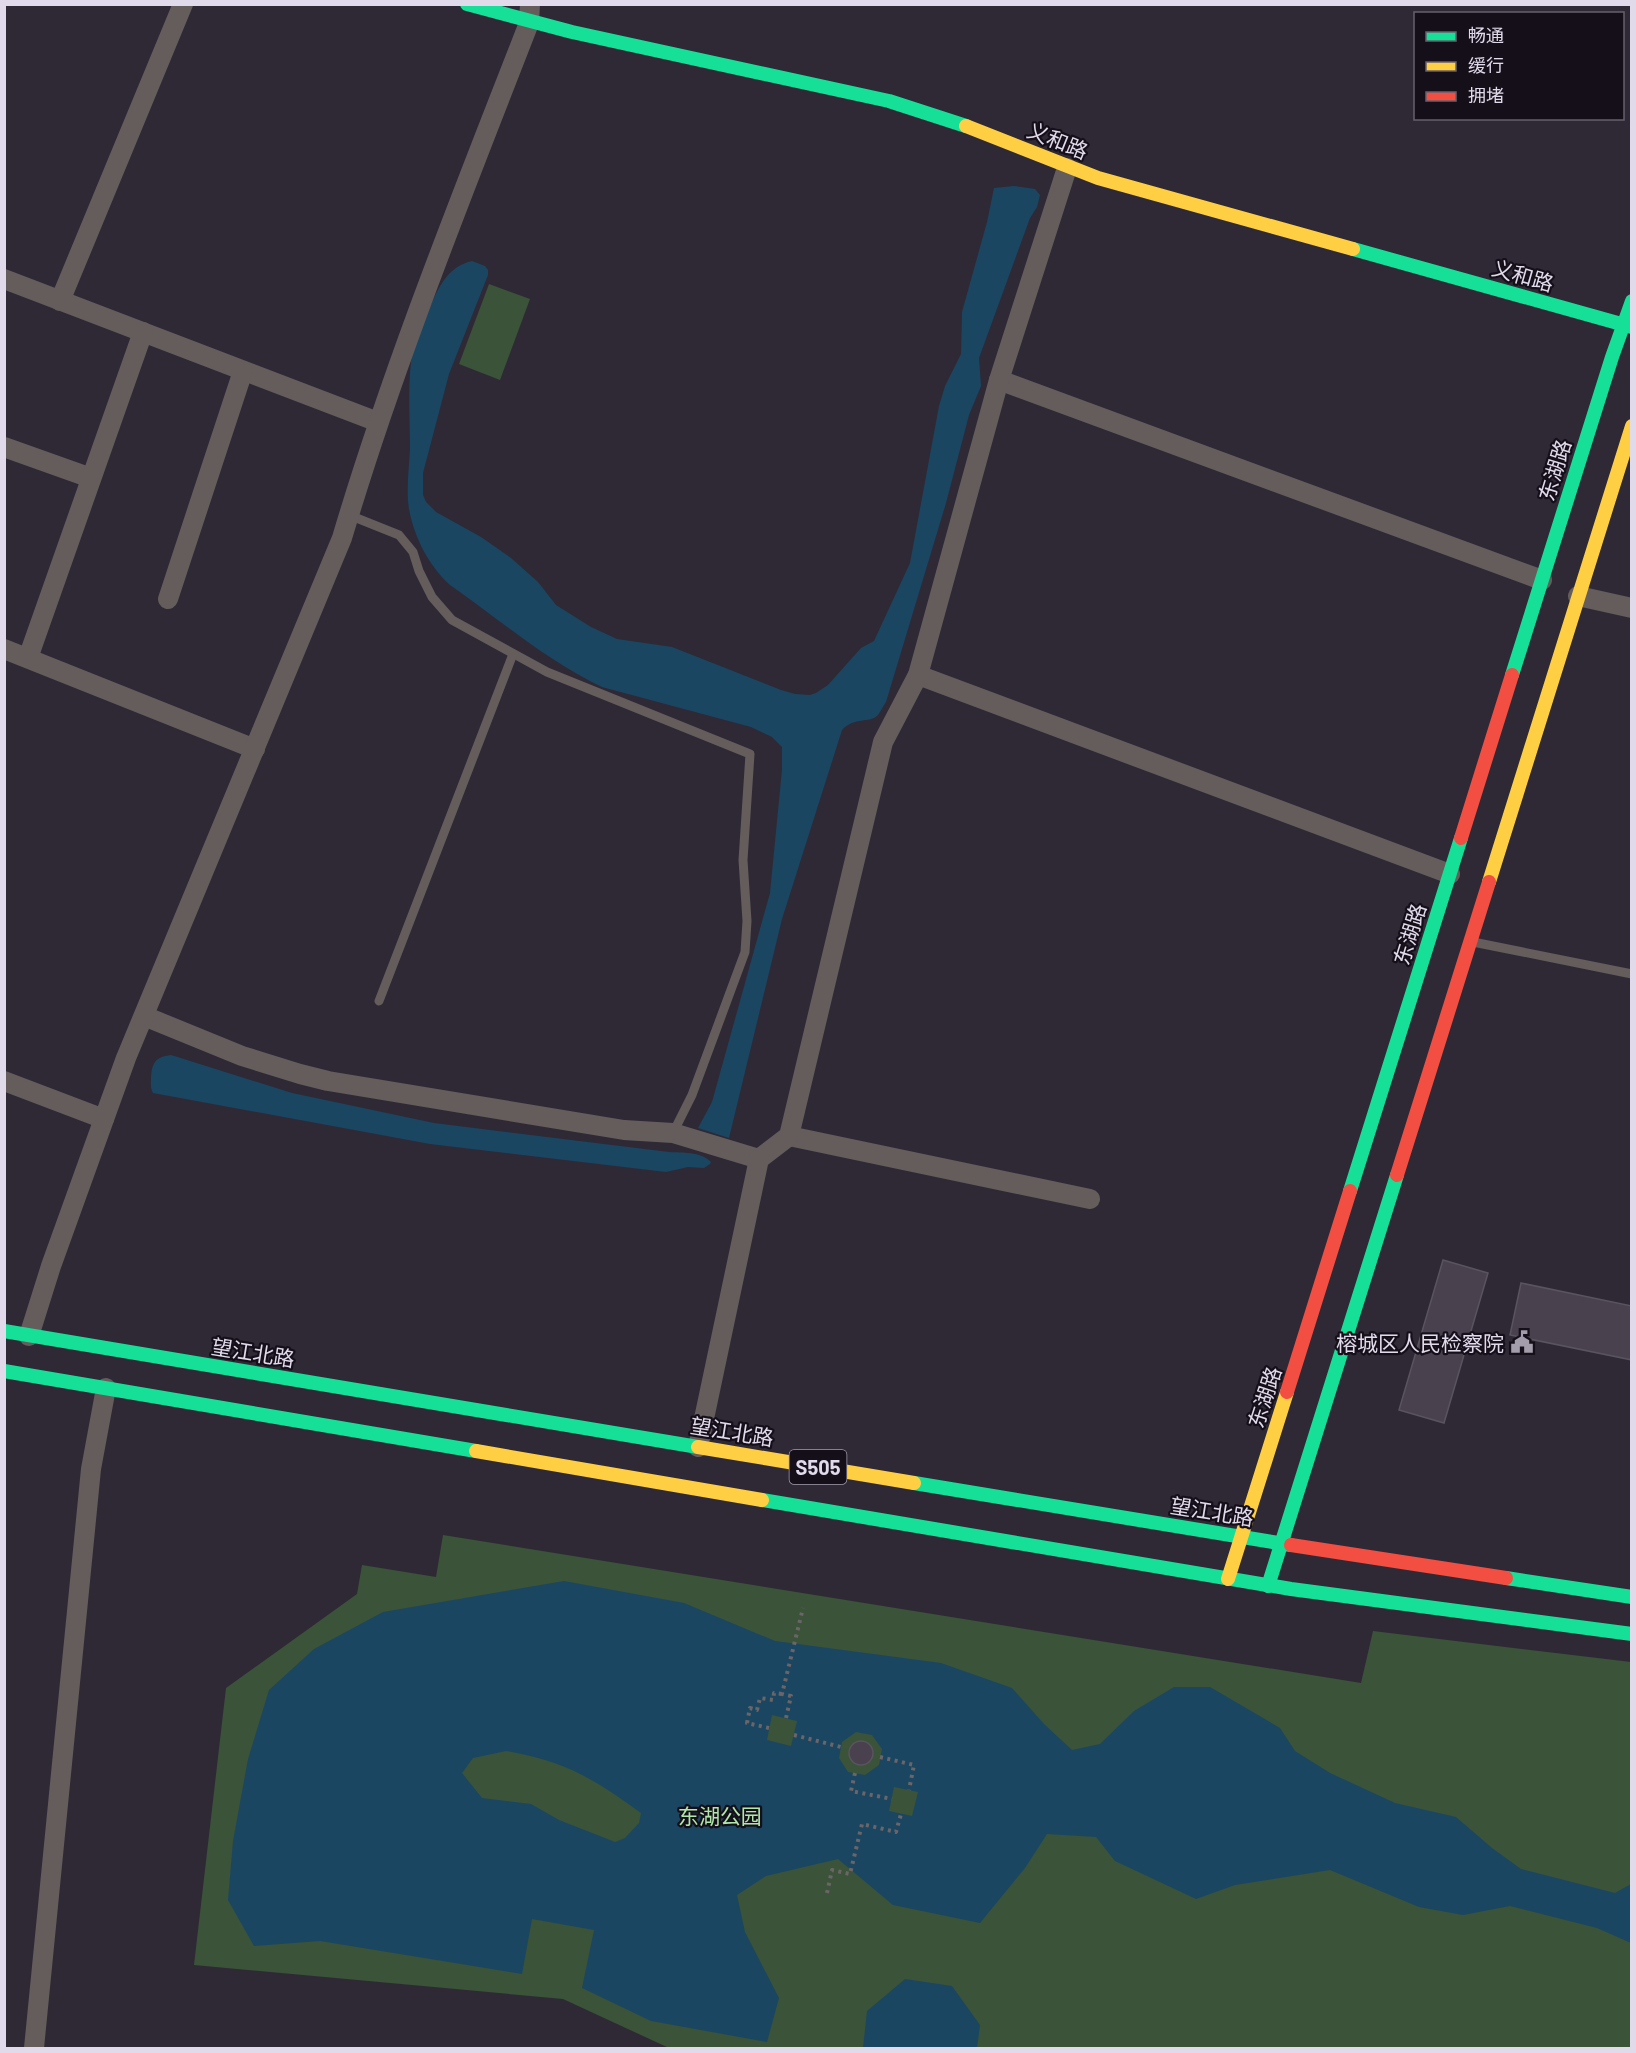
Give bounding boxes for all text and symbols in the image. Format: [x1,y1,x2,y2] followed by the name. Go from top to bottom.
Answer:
[1414,12,1624,120] legend
[1468,24,1504,46] text: 畅通
[1468,54,1504,76] text: 缓行
[1468,84,1504,106] text: 拥堵
[1024,117,1092,163] street label: 义和路
[1489,254,1557,296] street label: 义和路
[1533,436,1575,504] street label: 东湖路
[1388,900,1430,968] street label: 东湖路
[1509,1329,1535,1355] public building icon: 榕城区人民检察院
[1336,1330,1504,1355] place label: 榕城区人民检察院
[210,1333,296,1371] street label: 望江北路
[1242,1363,1286,1431] street label: 东湖路
[689,1412,775,1450] street label: 望江北路
[790,1450,846,1484] road number: S505
[1169,1492,1255,1530] street label: 望江北路
[678,1803,762,1828] park label: 东湖公园

